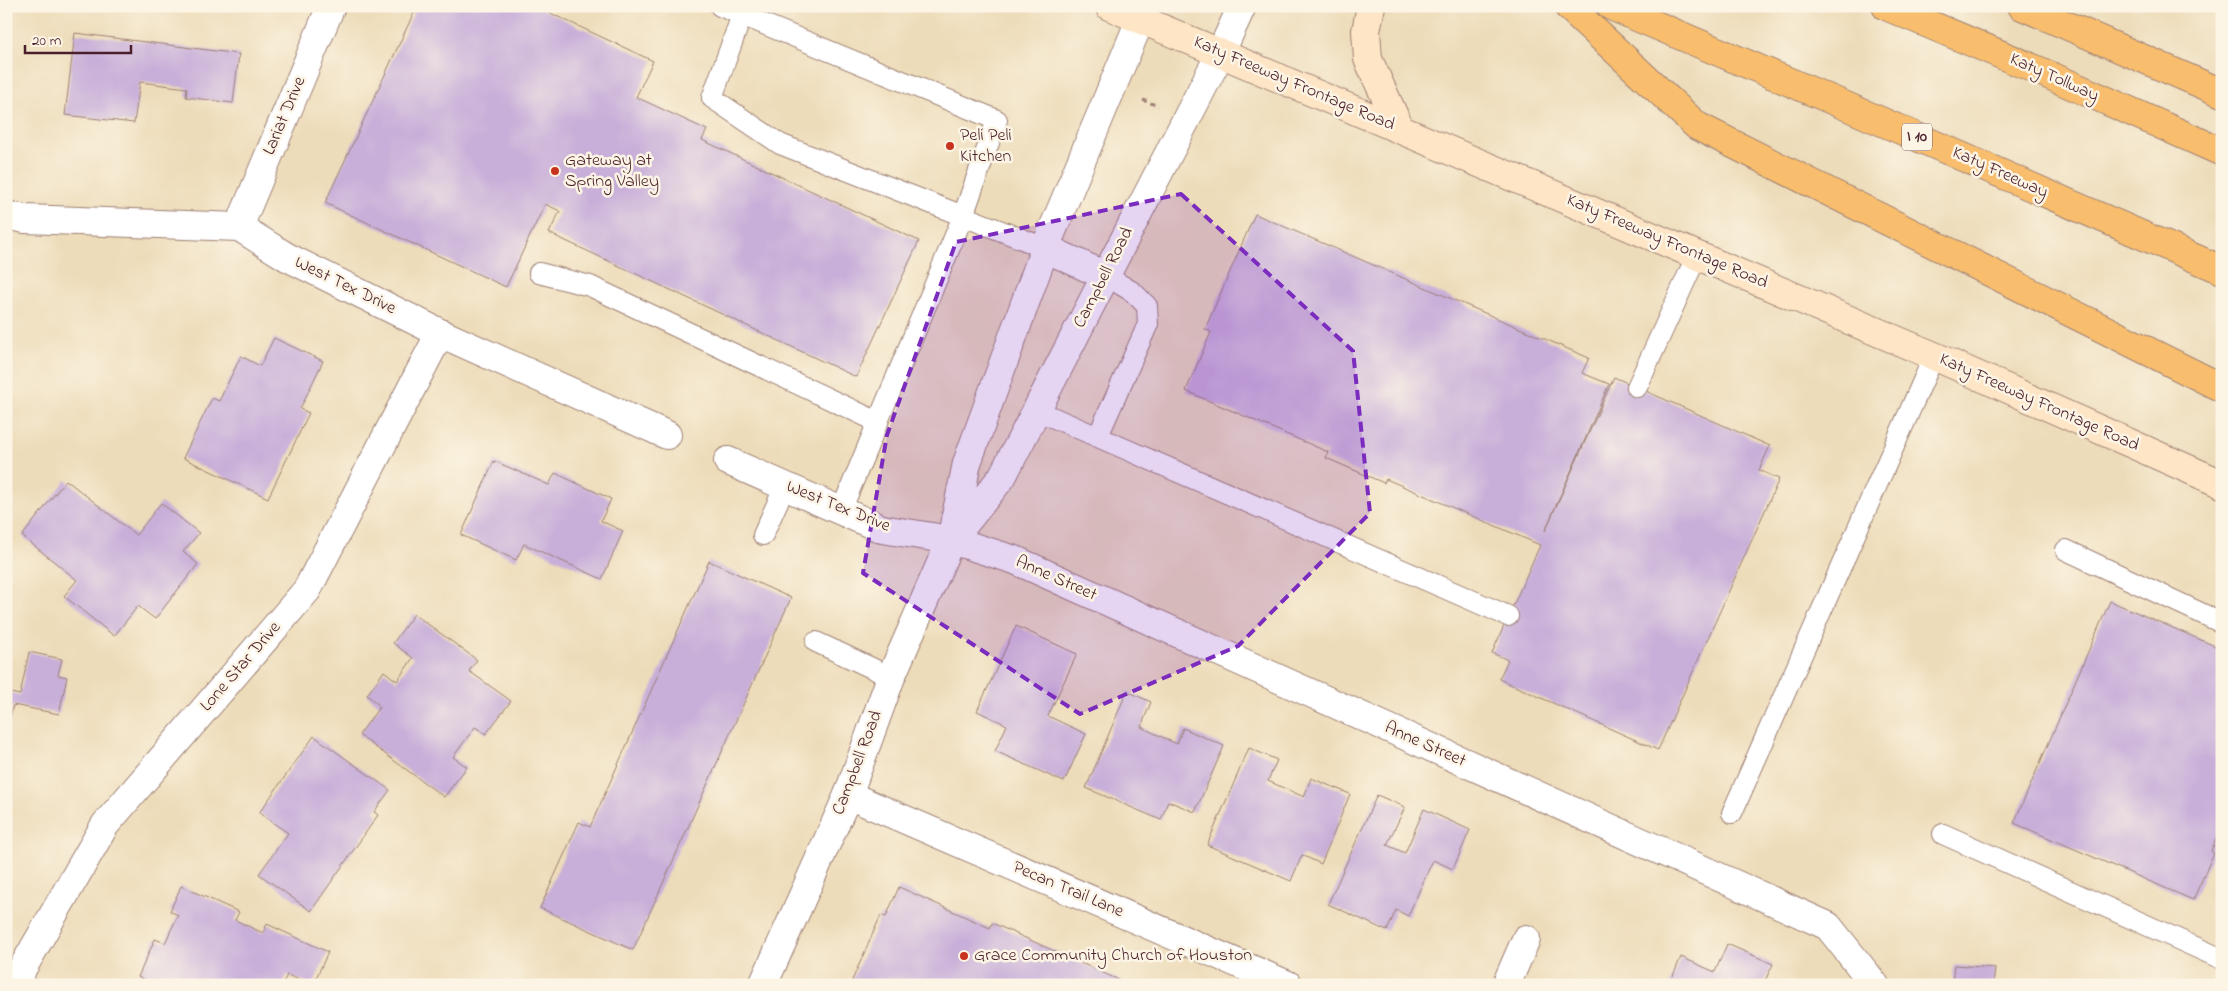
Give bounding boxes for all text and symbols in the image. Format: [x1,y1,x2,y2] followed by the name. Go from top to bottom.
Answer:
[25,22,131,54] scale bar
[32,30,62,52] text: 20 m
[1189,30,1399,139] street label: Katy Freeway Frontage Road
[2005,47,2103,109] street label: Katy Tollway
[257,72,314,159] street label: Lariat Drive
[960,123,1012,170] place label: Peli Peli Kitchen
[1902,124,1932,150] road number: I 10
[944,140,956,152] marker: Peli Peli Kitchen
[1948,140,2052,206] street label: Katy Freeway
[565,148,659,196] place label: Gateway at Spring Valley
[549,165,561,177] marker: Gateway at Spring Valley
[1562,188,1772,297] street label: Katy Freeway Frontage Road
[1067,223,1141,333] street label: Campbell Road
[290,250,401,322] street label: West Tex Drive
[1934,347,2143,460] street label: Katy Freeway Frontage Road
[782,474,895,540] street label: West Tex Drive
[1011,549,1101,609] street label: Anne Street
[194,615,288,718] street label: Lone Star Drive
[826,707,890,819] street label: Campbell Road
[1380,715,1470,775] street label: Anne Street
[1009,855,1128,925] street label: Pecan Trail Lane
[974,943,1252,969] place label: Grace Community Church of Houston
[958,950,970,962] marker: Grace Community Church of Houston

